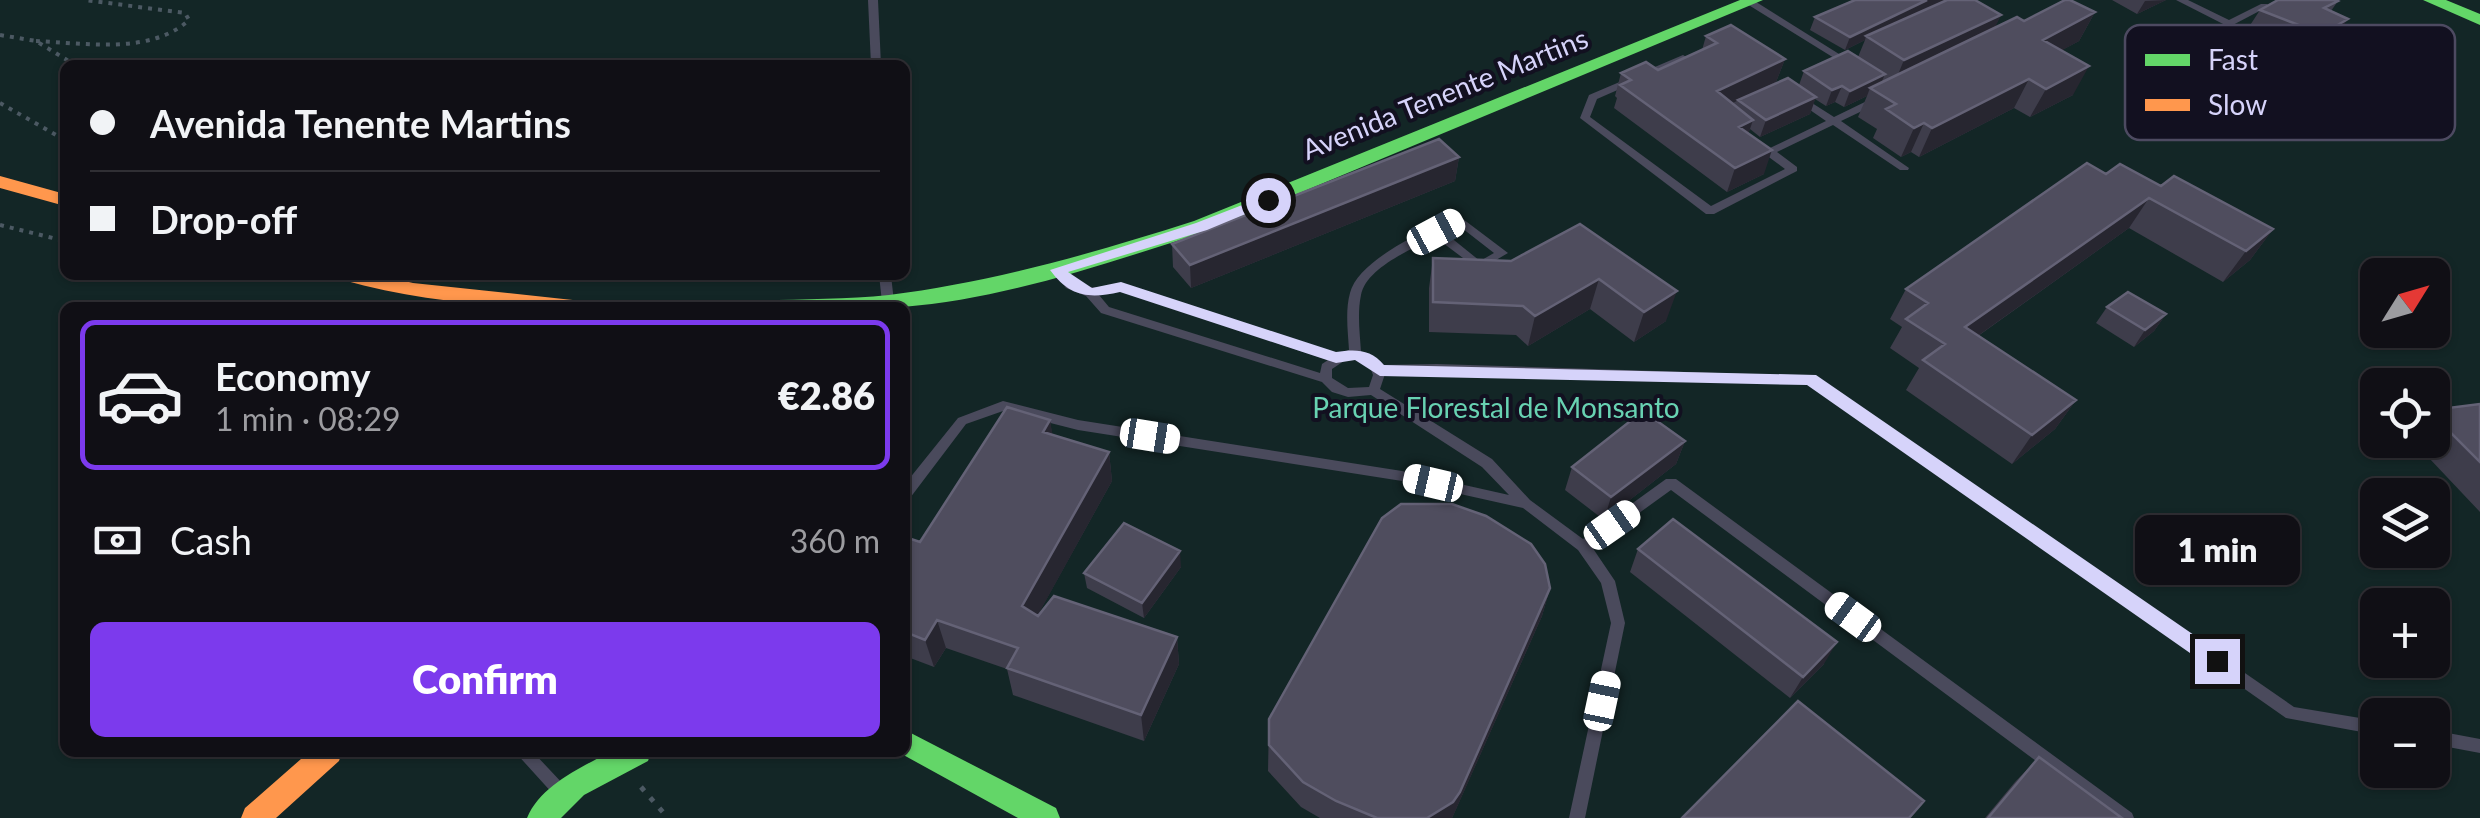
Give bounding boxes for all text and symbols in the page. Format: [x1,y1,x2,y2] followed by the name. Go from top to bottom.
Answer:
[1297,20,1593,166] street label: Avenida Tenente Martins
[2125,25,2455,140] legend
[2208,42,2258,76] text: Fast
[2208,87,2267,121] text: Slow
[150,100,571,146] text: Avenida Tenente Martins
[1246,178,1291,223] route start
[150,196,297,242] text: Drop-off
[1402,205,1470,259] car
[2360,258,2450,348] north arrow
[2360,258,2450,788] map controls
[95,350,185,440] icon: car
[215,353,370,399] text: Economy
[2360,368,2450,458] button: locate
[778,372,875,418] text: €2.86
[1312,390,1680,424] park label: Parque Florestal de Monsanto
[215,399,401,438] text: 1 min · 08:29
[1118,416,1182,456] car
[1400,462,1466,504] car
[2360,478,2450,568] button: layers
[1579,496,1645,554] car
[90,513,145,568] icon: cash
[2134,516,2300,586] callout: 1 min
[170,517,252,563] text: Cash
[790,521,880,560] text: 360 m
[2178,530,2257,569] text: 1 min
[1820,587,1886,647] car
[2360,588,2450,678] button: +
[90,622,880,737] button: Confirm
[2195,639,2240,684] route end
[1581,669,1623,733] car
[2360,698,2450,788] button: −

